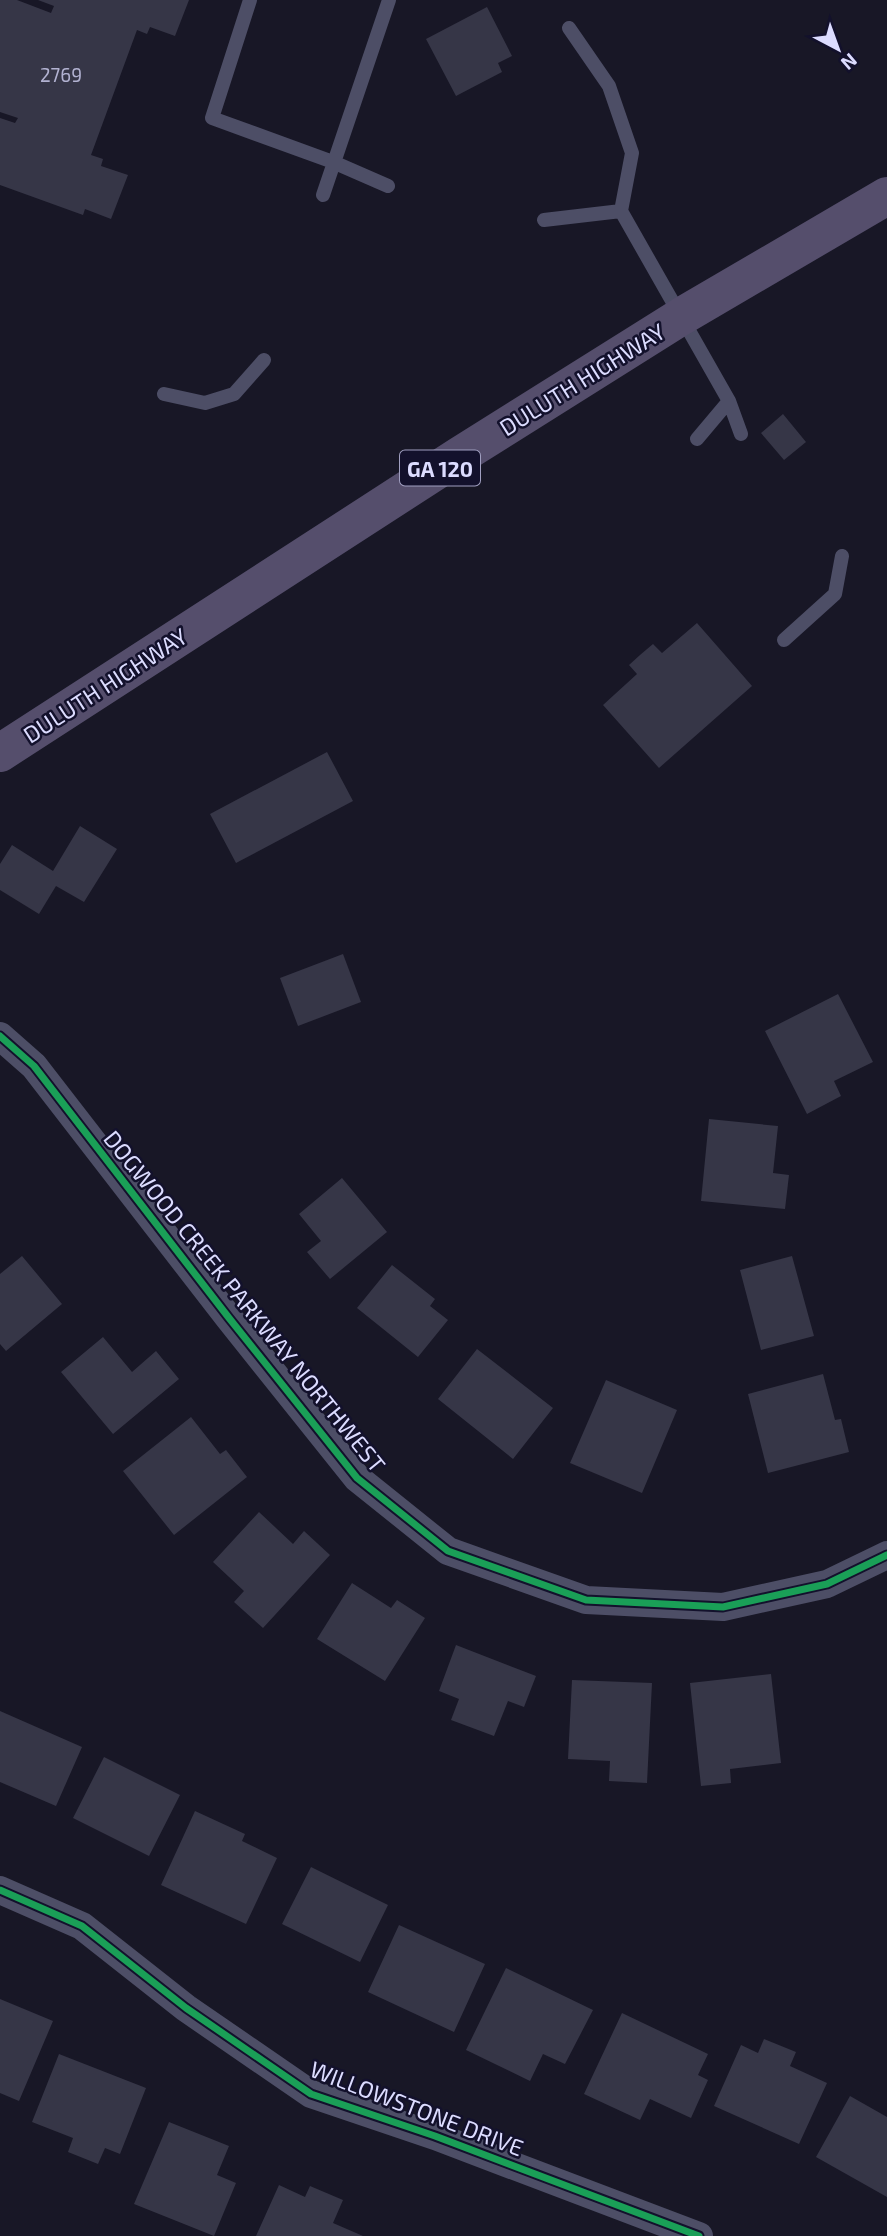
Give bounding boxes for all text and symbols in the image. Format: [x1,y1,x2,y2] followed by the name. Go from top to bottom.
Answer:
[803,14,873,84] north arrow
[837,49,862,75] text: N
[40,63,82,86] house number: 2769
[494,317,670,441] street label: DULUTH HIGHWAY
[400,450,480,486] road number: GA 120
[18,622,192,748] street label: DULUTH HIGHWAY
[98,1124,392,1478] street label: DOGWOOD CREEK PARKWAY NORTHWEST
[306,2054,528,2162] street label: WILLOWSTONE DRIVE

